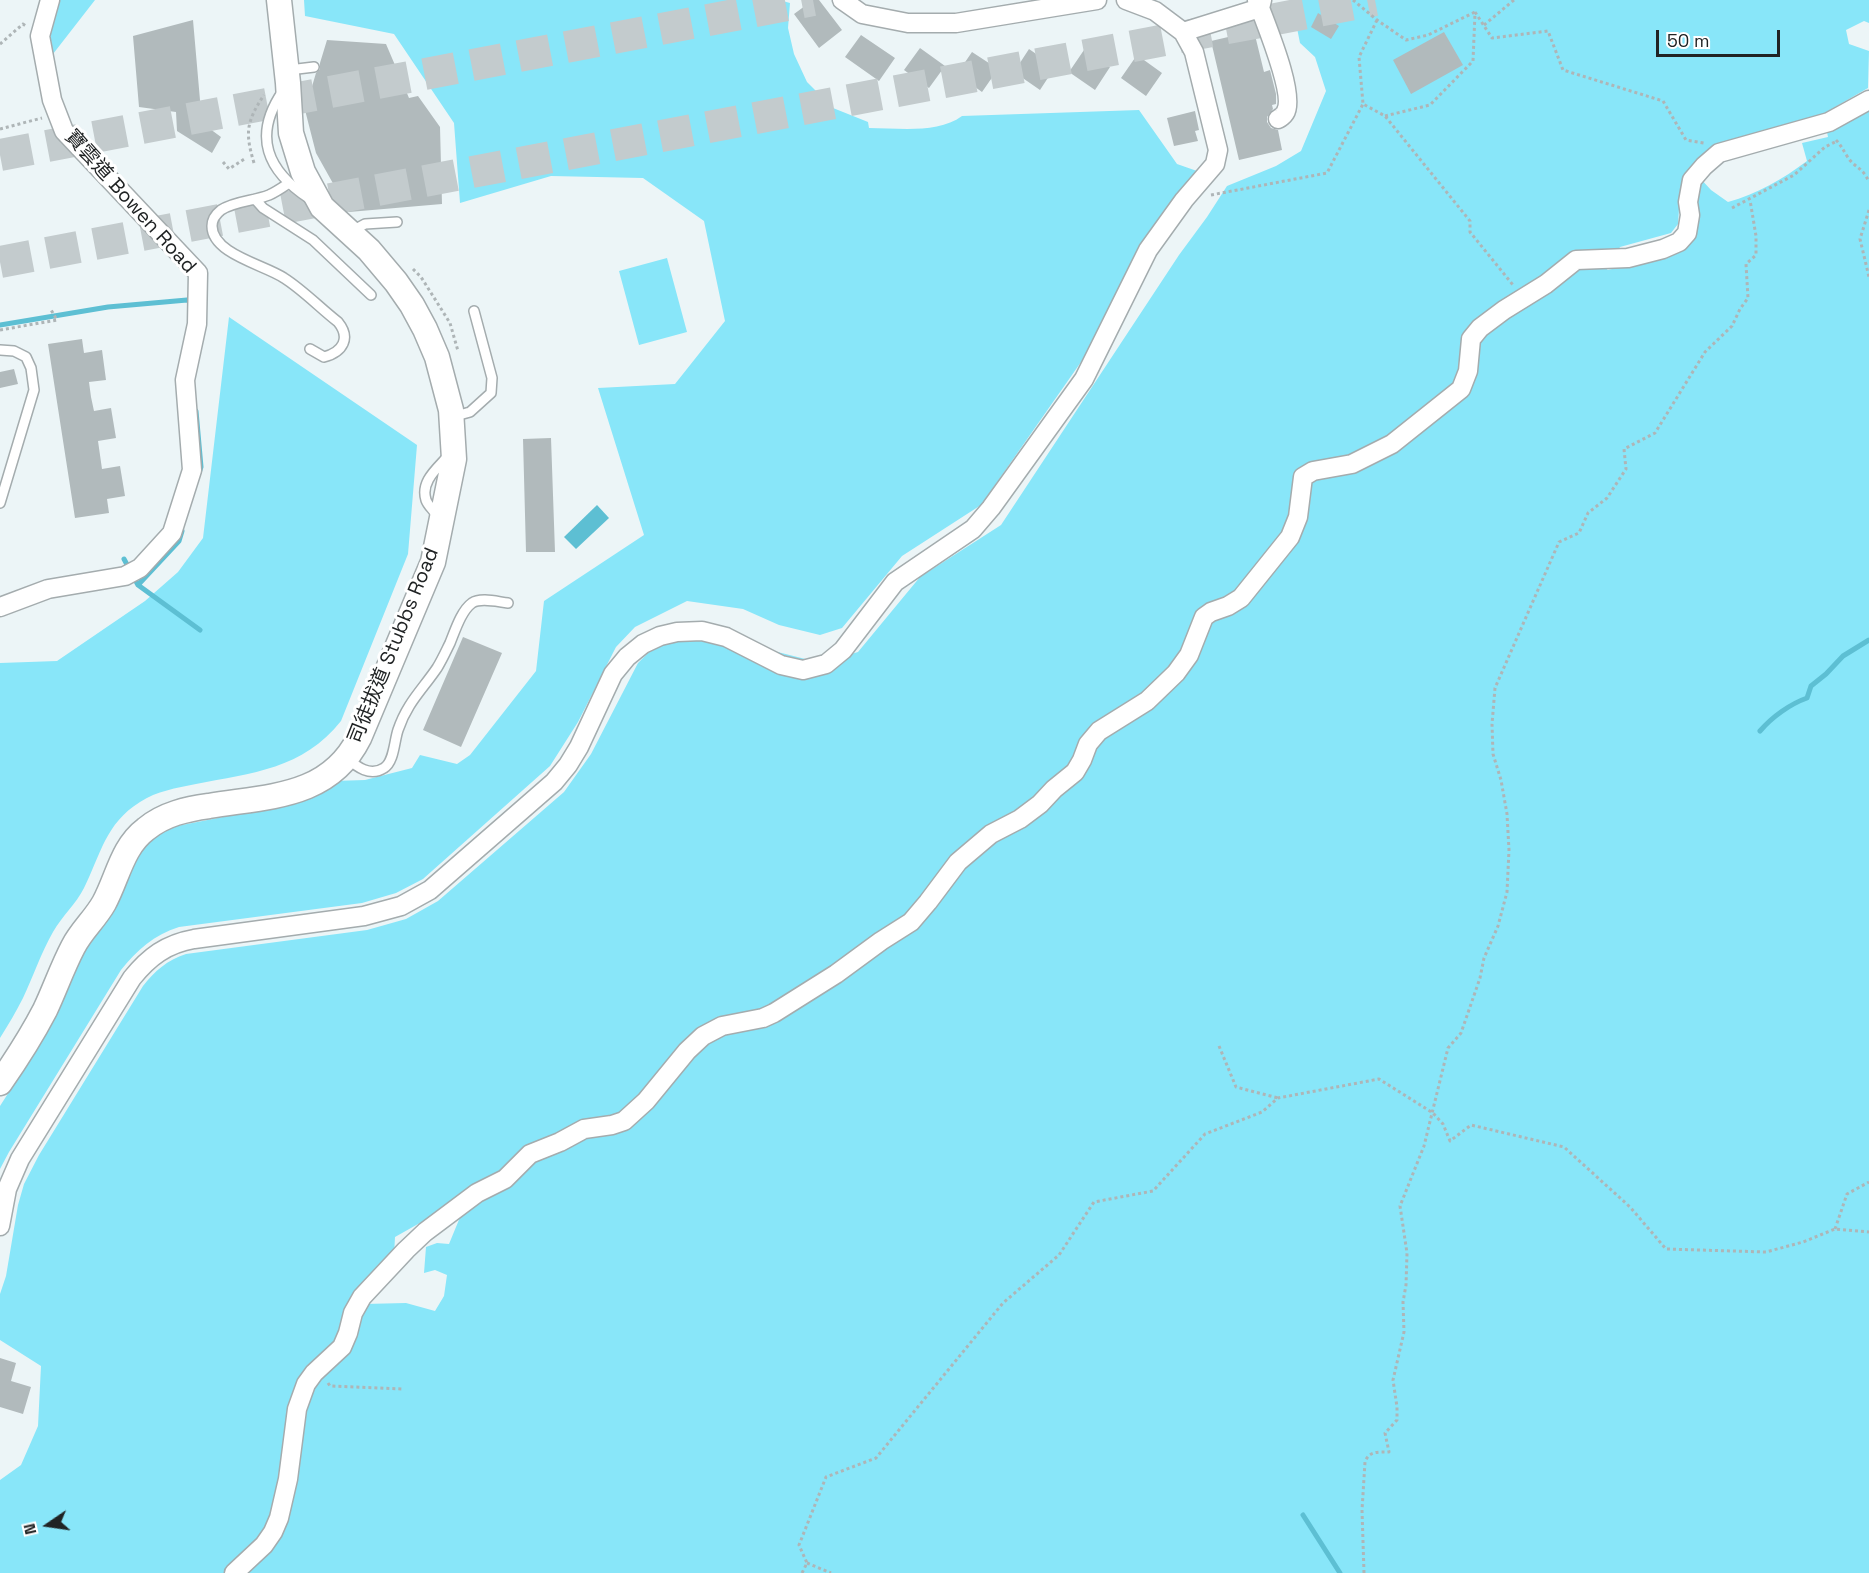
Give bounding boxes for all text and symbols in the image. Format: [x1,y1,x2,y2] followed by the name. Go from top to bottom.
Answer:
[1659,18,1784,56] scale bar
[1667,29,1709,52] text: 50 m
[59,125,201,279] street label: 寶雲道 Bowen Road
[344,544,444,748] street label: 司徒拔道 Stubbs Road
[18,1495,78,1555] north arrow
[19,1522,41,1537] text: N

